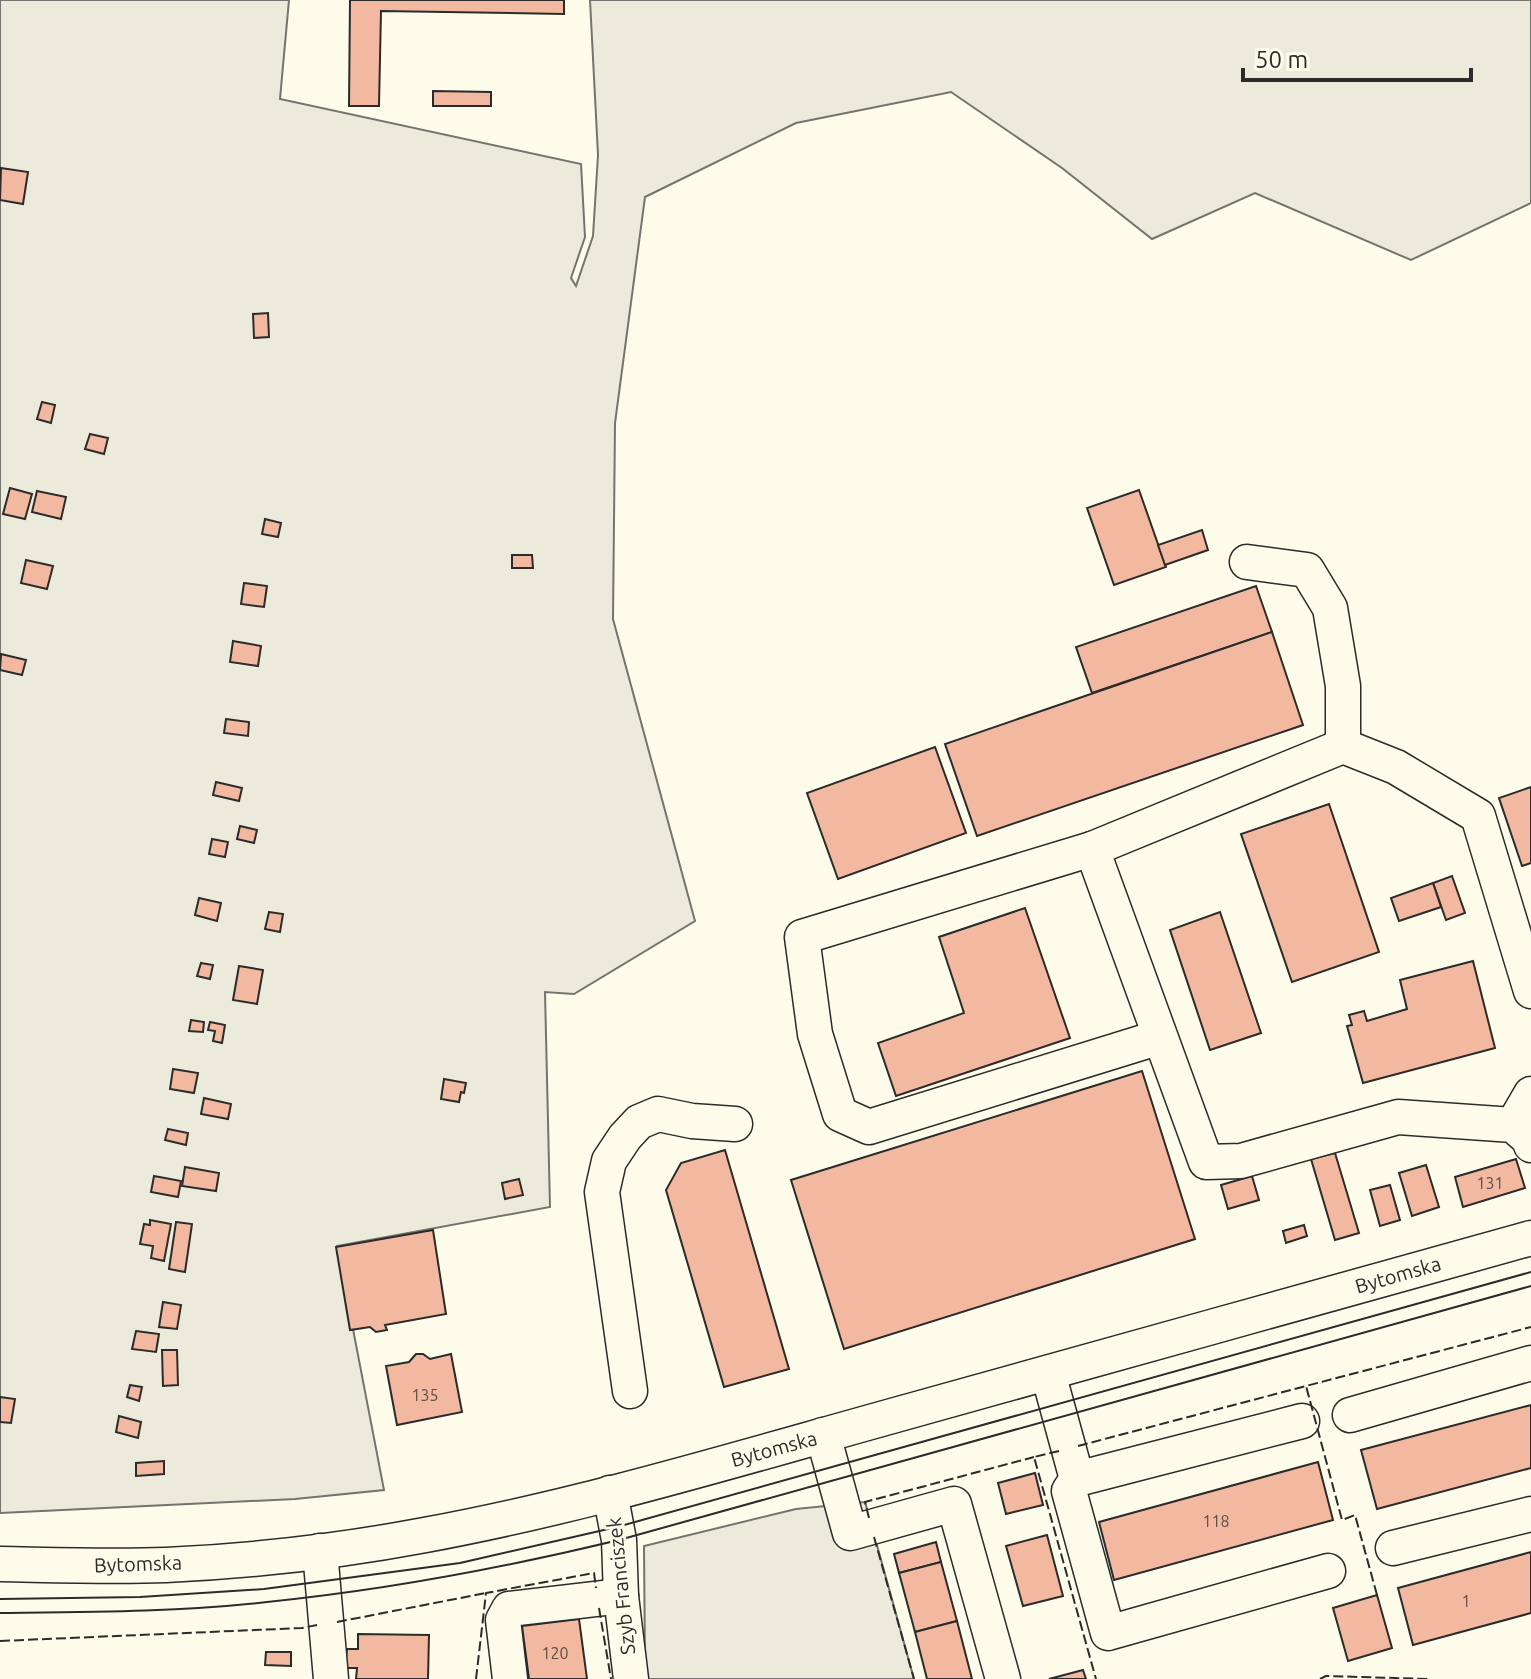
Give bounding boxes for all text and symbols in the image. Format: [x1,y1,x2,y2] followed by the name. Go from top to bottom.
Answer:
[1243,32,1471,82] scale bar
[1255,46,1308,73] text: 50 m
[1476,1174,1504,1192] house number: 131
[1352,1251,1443,1298] street label: Bytomska
[411,1386,439,1404] house number: 135
[728,1426,819,1471] street label: Bytomska
[1202,1512,1230,1530] house number: 118
[602,1516,639,1656] street label: Szyb Franciszek
[94,1550,182,1577] street label: Bytomska
[1461,1592,1471,1610] house number: 1
[541,1644,569,1662] house number: 120

